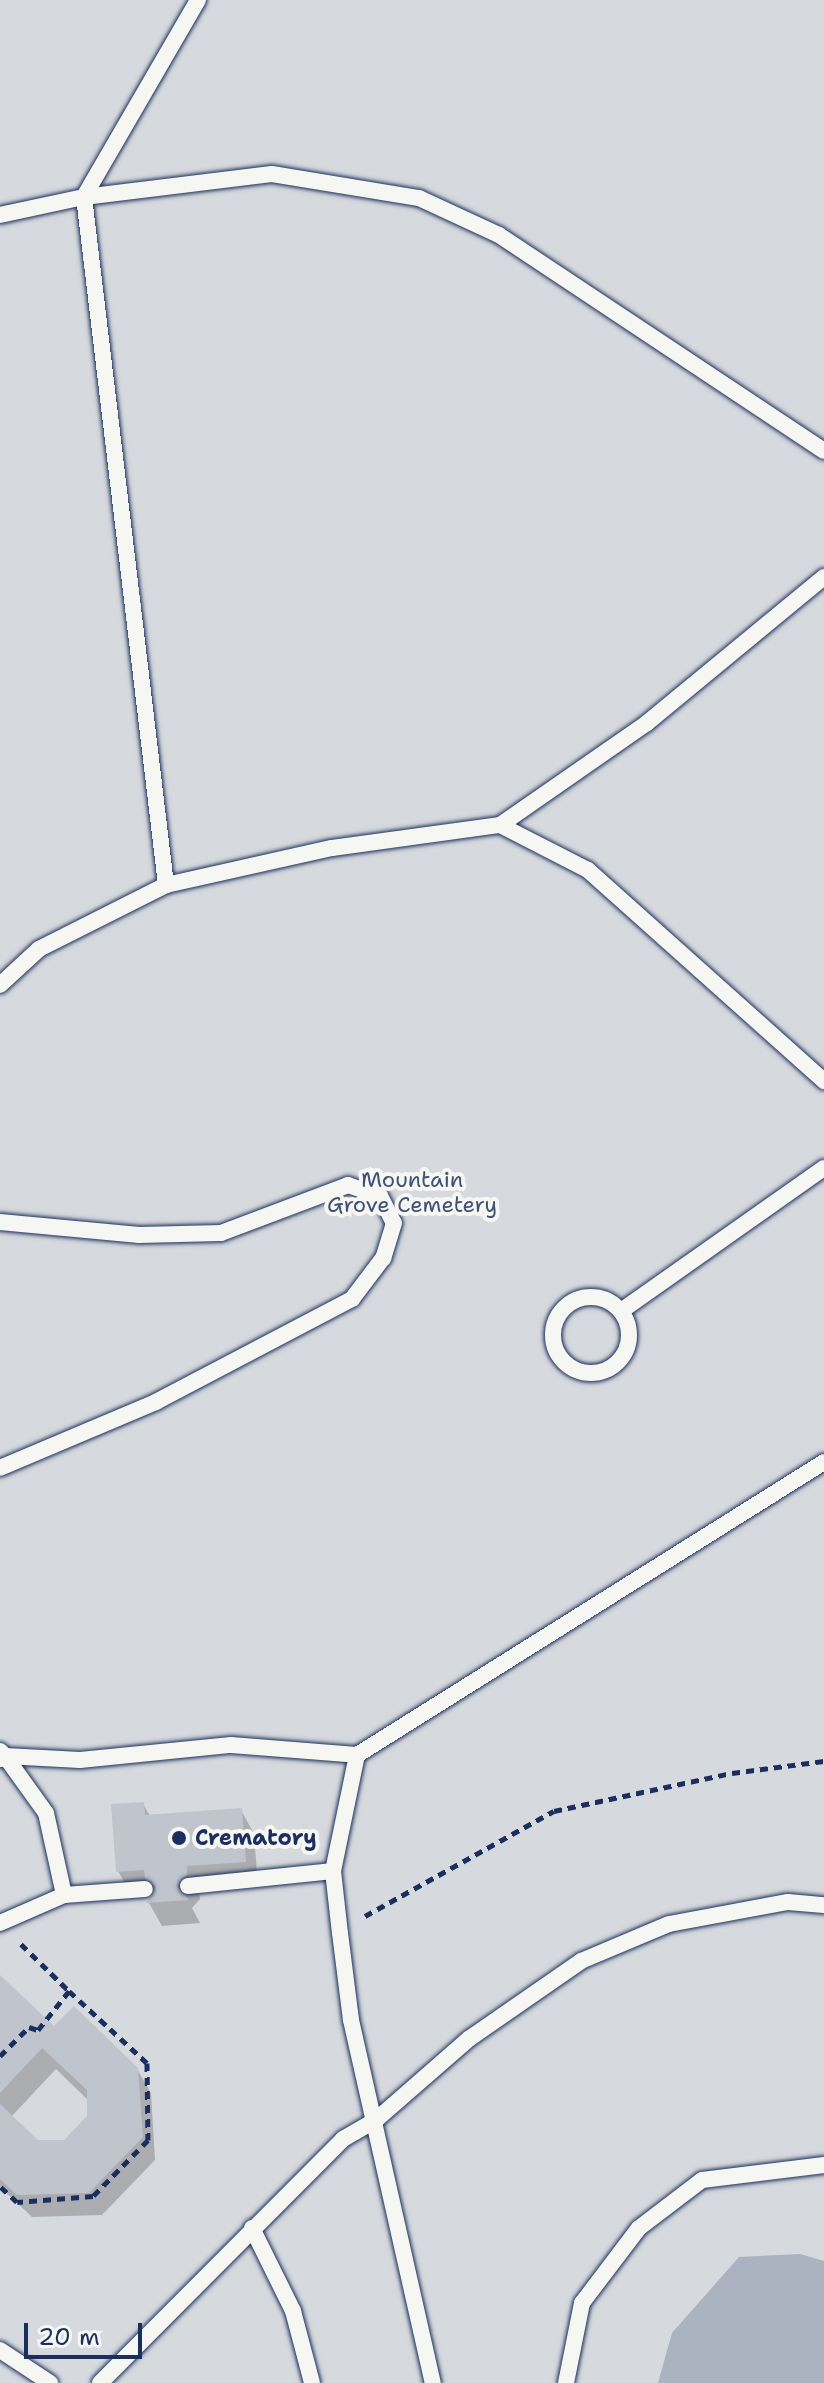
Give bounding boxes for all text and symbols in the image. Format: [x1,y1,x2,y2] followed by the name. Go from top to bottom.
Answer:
[327,1166,497,1218] park label: Mountain Grove Cemetery
[195,1825,317,1851] place label: Crematory
[170,1829,188,1847] marker: Crematory
[28,2307,146,2357] scale bar
[38,2321,100,2353] text: 20 m

